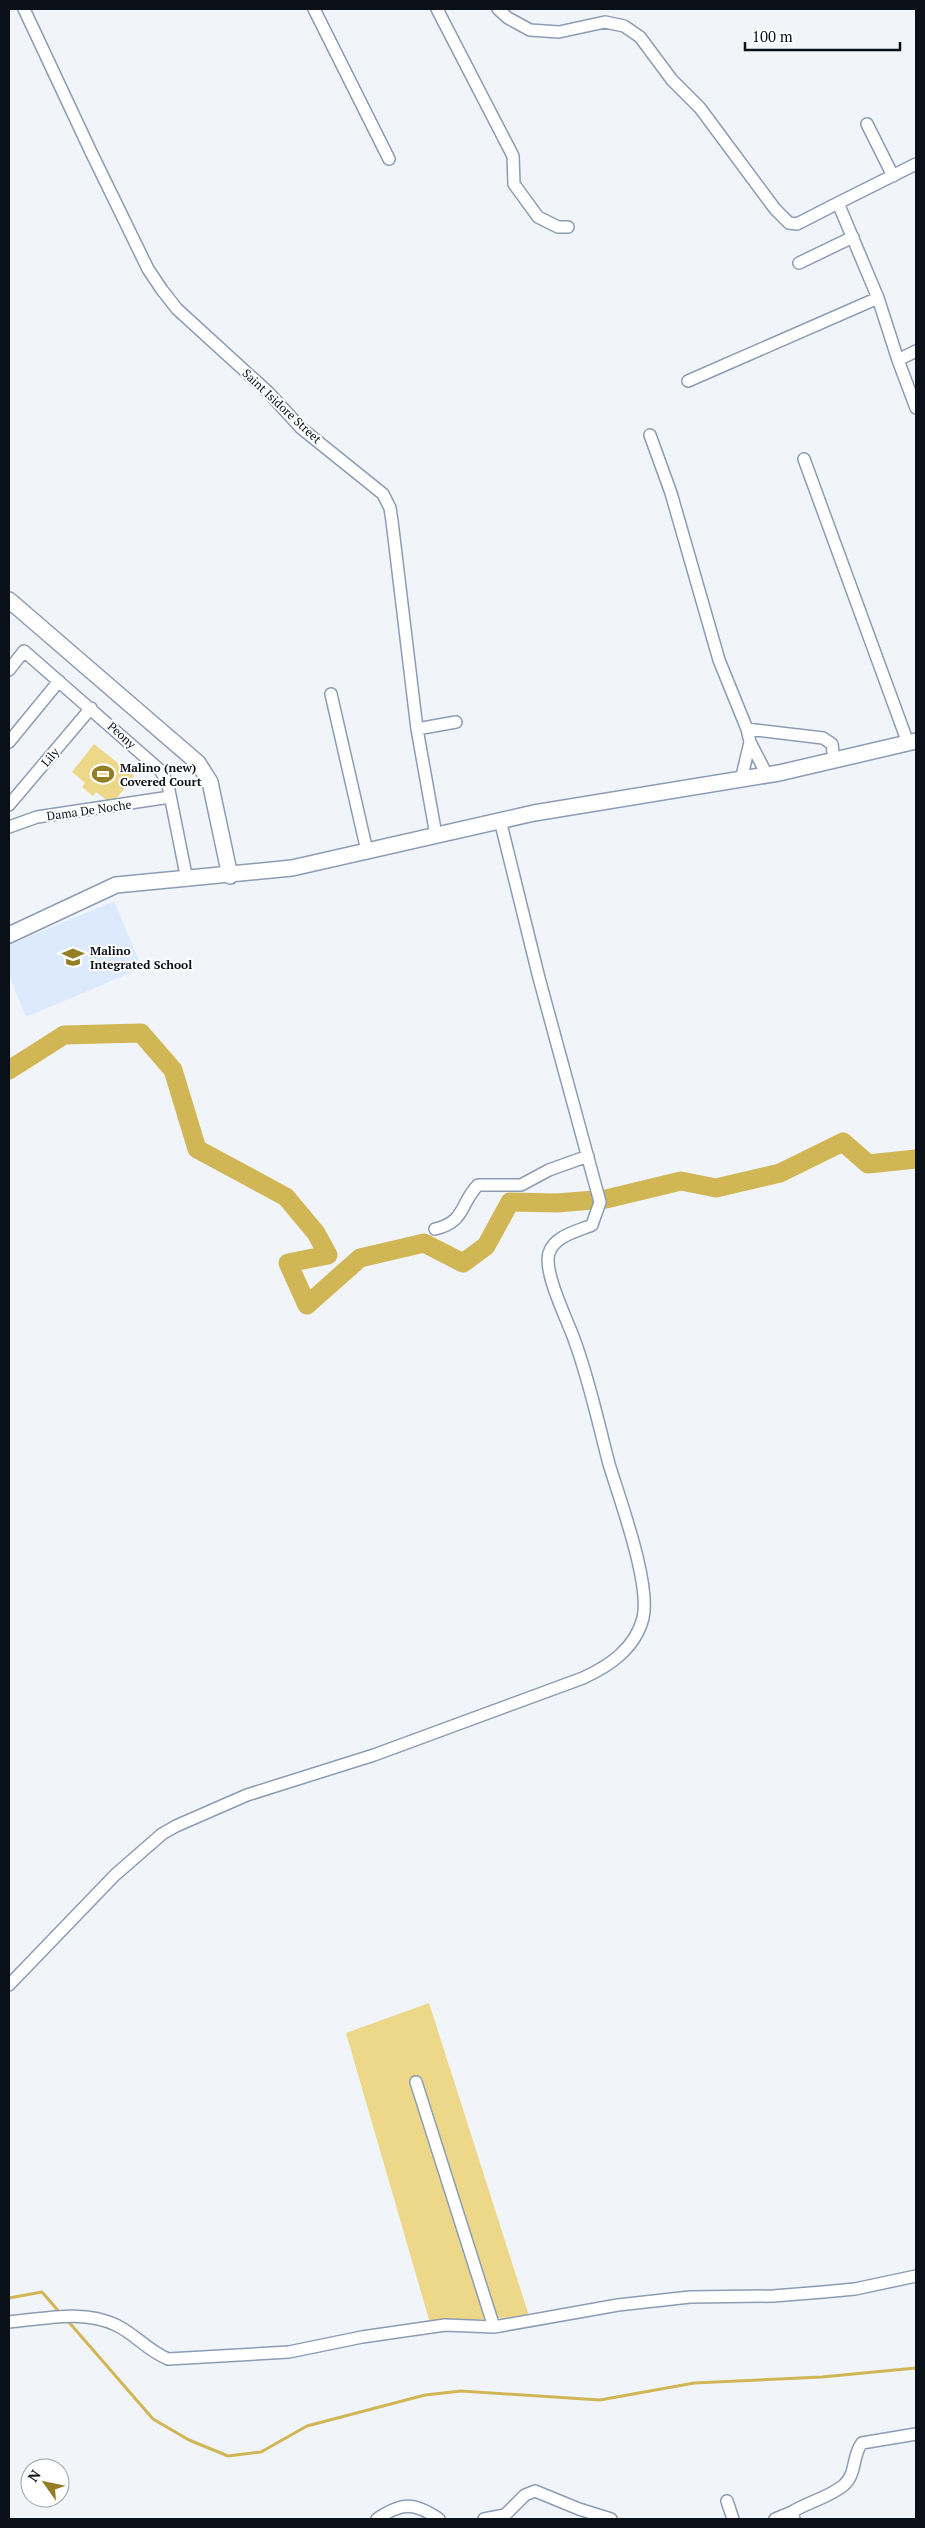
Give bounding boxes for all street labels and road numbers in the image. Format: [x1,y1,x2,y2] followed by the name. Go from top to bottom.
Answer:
[239,366,325,447] street label: Saint Isidore Street
[105,719,140,752] street label: Peony
[38,744,63,769] street label: Lily
[46,797,132,823] street label: Dama De Noche

